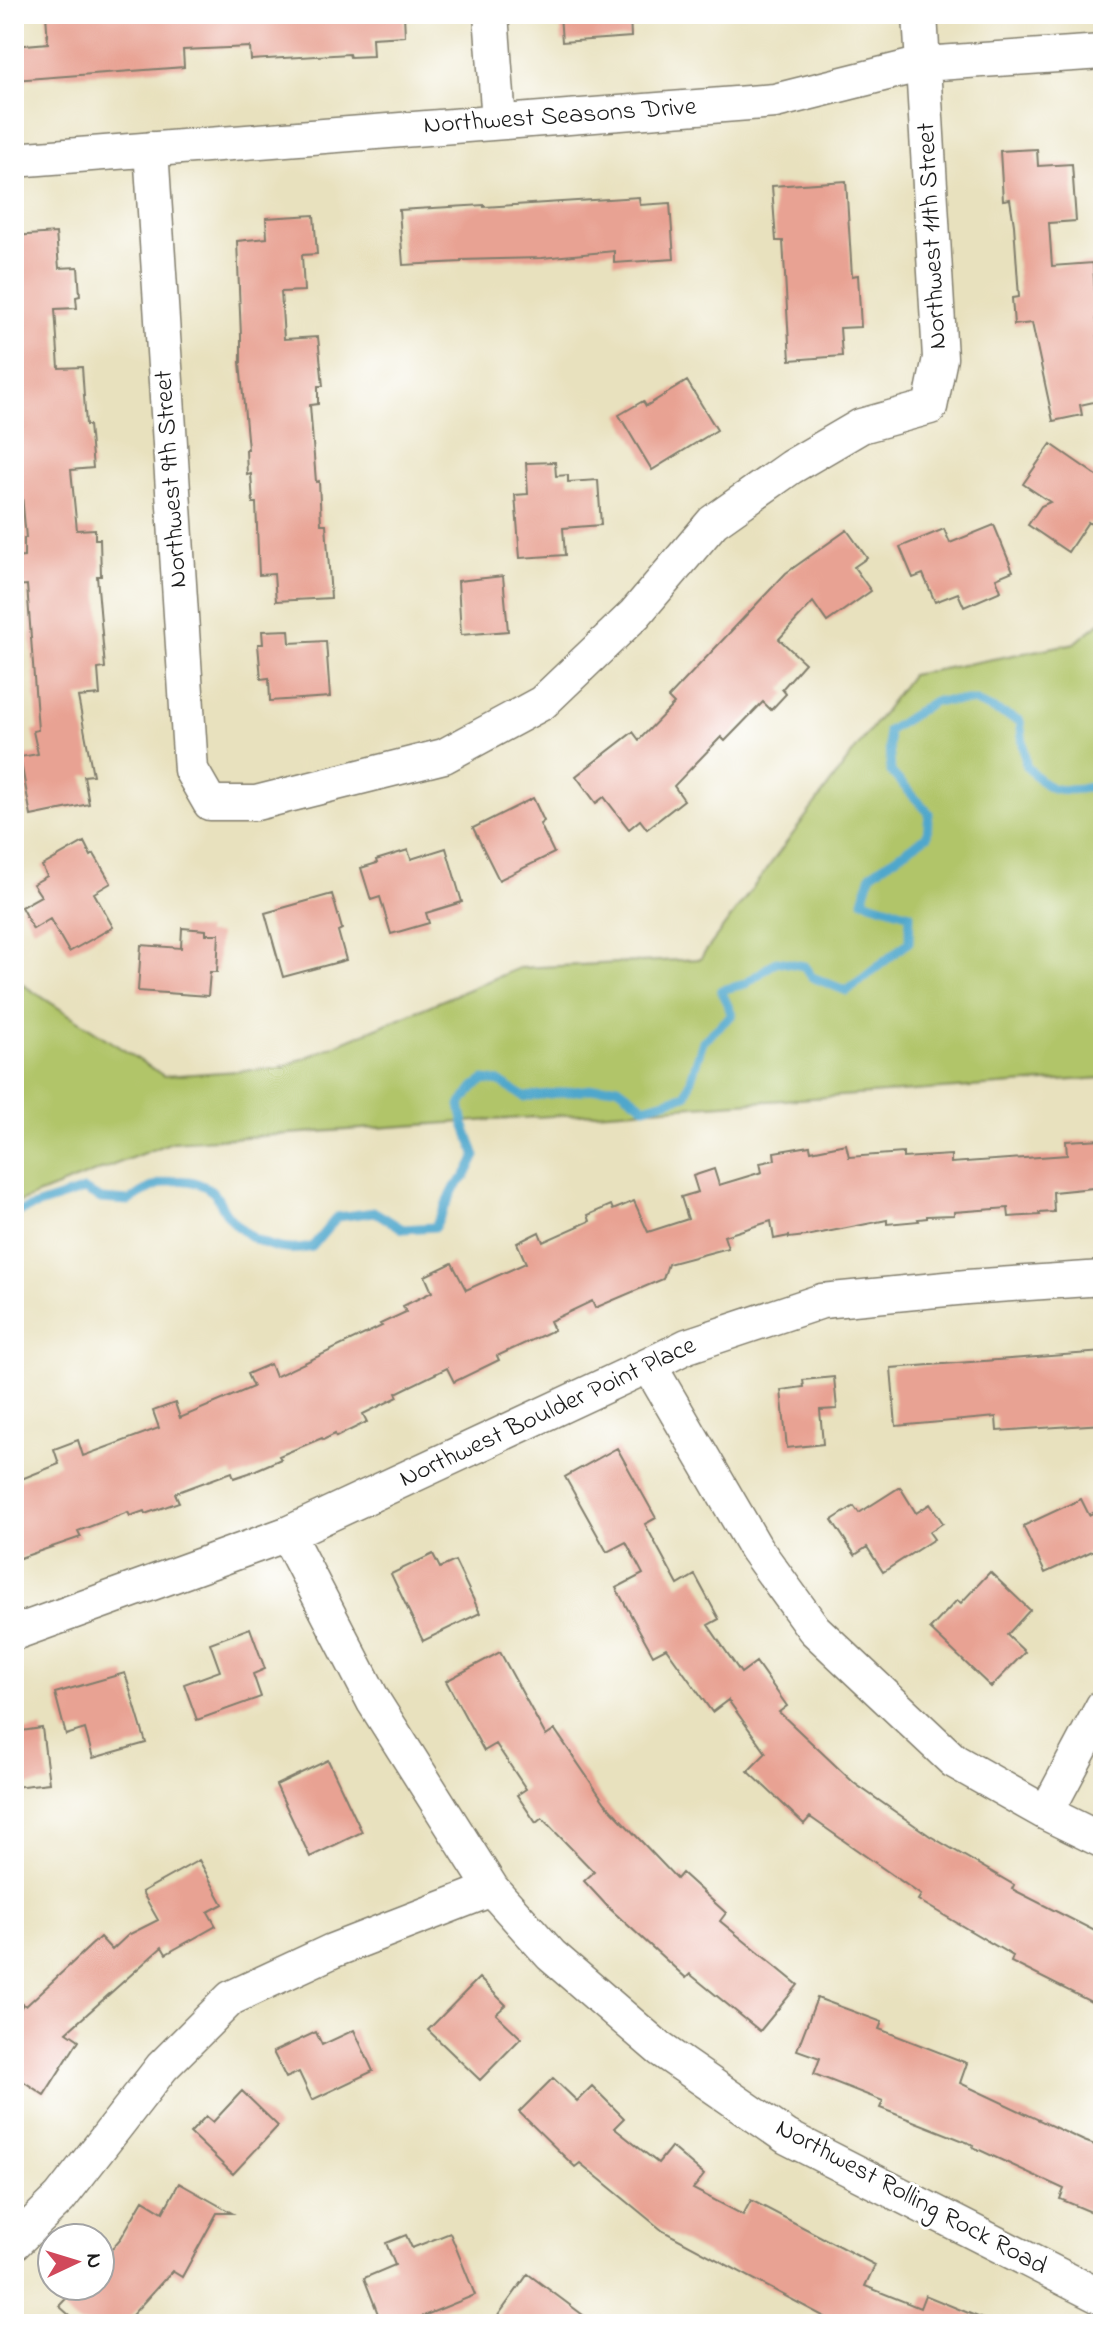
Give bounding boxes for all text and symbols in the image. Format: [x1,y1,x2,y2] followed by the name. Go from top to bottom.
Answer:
[422,88,698,145] street label: Northwest Seasons Drive
[908,121,958,350] street label: Northwest 11th Street
[145,369,199,589] street label: Northwest 9th Street
[393,1327,703,1499] street label: Northwest Boulder Point Place
[768,2110,1054,2286] street label: Northwest Rolling Rock Road
[36,2222,116,2302] north arrow
[76,2252,109,2269] text: N

